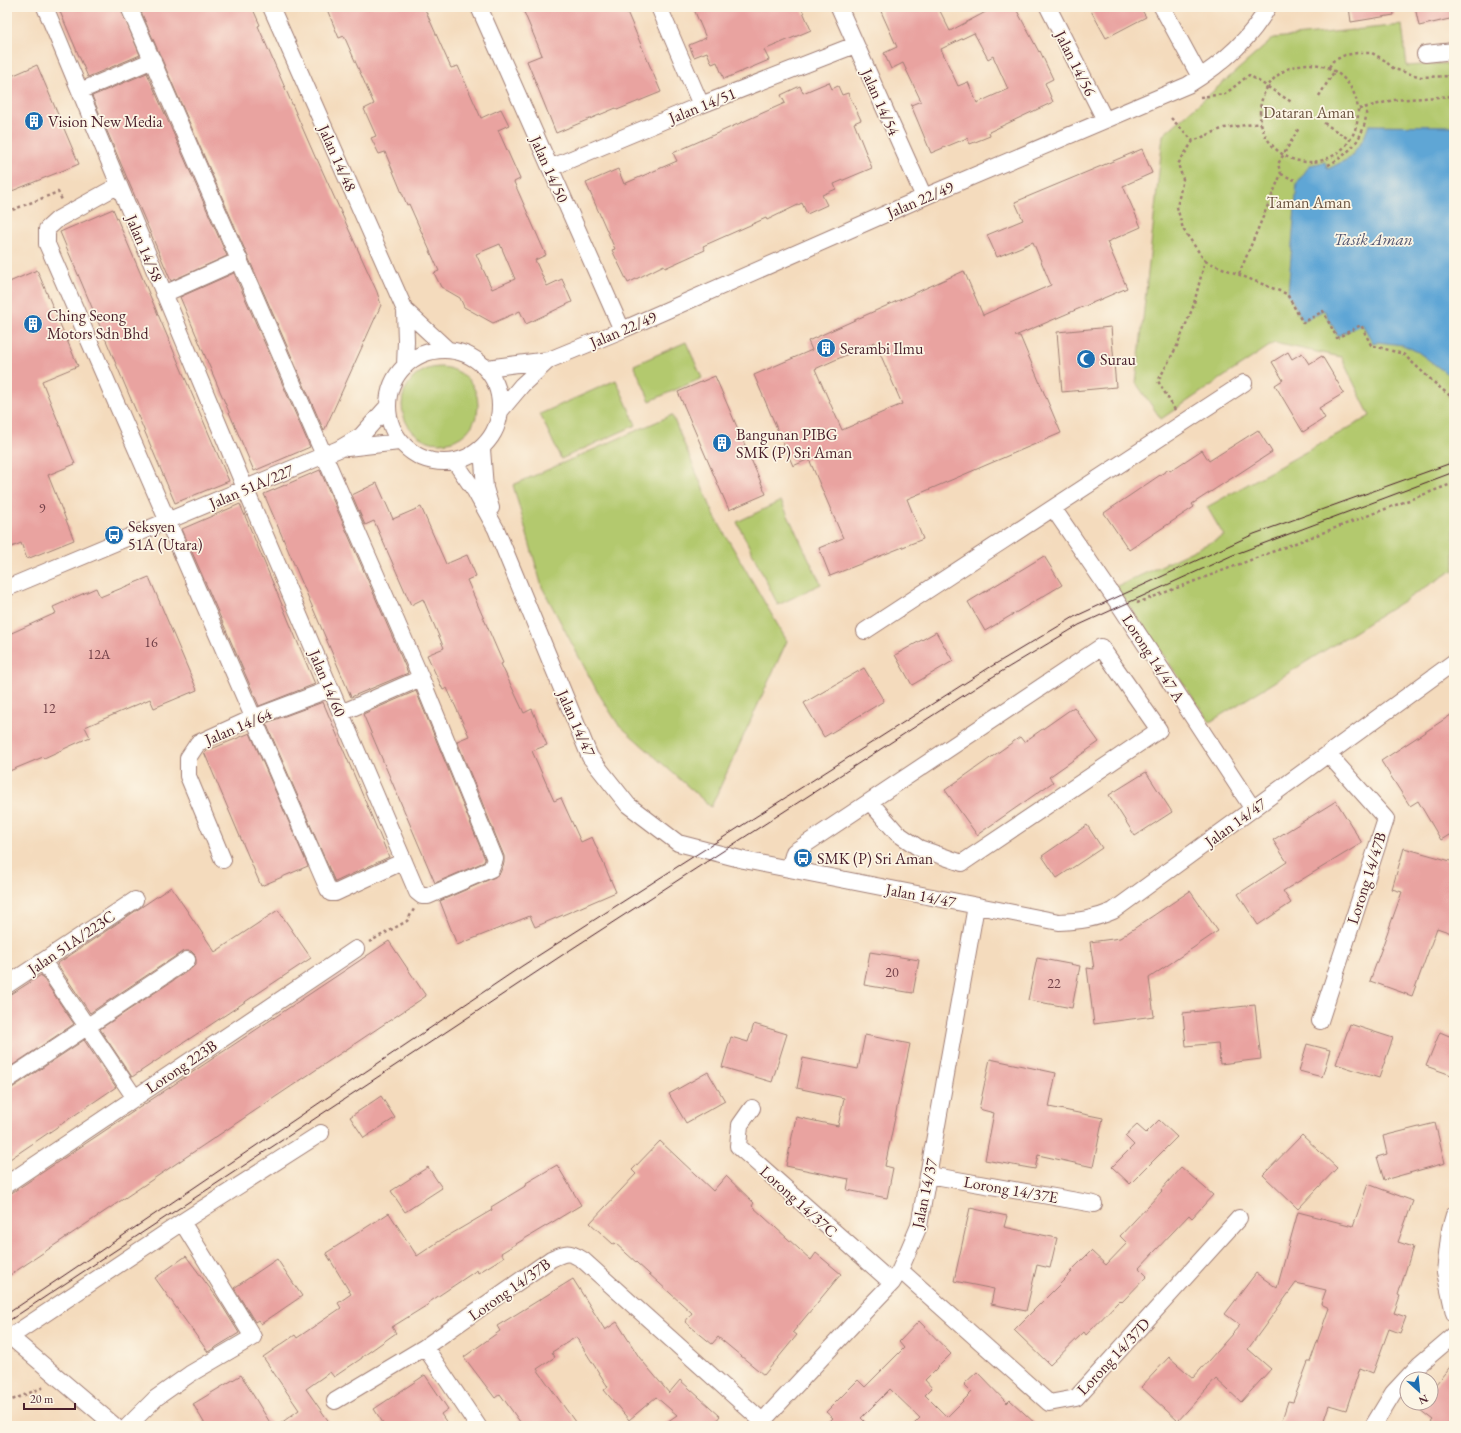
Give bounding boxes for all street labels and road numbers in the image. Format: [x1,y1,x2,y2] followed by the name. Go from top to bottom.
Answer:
[1049,25,1101,100] street label: Jalan 14/56
[856,64,905,139] street label: Jalan 14/54
[664,82,739,129] street label: Jalan 14/51
[313,120,362,195] street label: Jalan 14/48
[525,131,574,206] street label: Jalan 14/50
[882,176,957,224] street label: Jalan 22/49
[120,210,168,285] street label: Jalan 14/58
[585,306,660,354] street label: Jalan 22/49
[204,459,297,514] street label: Jalan 51A/227
[1117,610,1190,707] street label: Lorong 14/47 A
[303,645,351,720] street label: Jalan 14/60
[552,685,601,760] street label: Jalan 14/47
[200,703,275,751] street label: Jalan 14/64
[1199,793,1270,853] street label: Jalan 14/47
[1342,829,1391,927] street label: Lorong 14/47B
[882,878,958,913] street label: Jalan 14/47
[22,905,119,980] street label: Jalan 51A/223C
[142,1035,221,1098] street label: Lorong 223B
[906,1156,942,1232] street label: Jalan 14/37
[755,1161,842,1242] street label: Lorong 14/37C
[962,1171,1060,1208] street label: Lorong 14/37E
[464,1253,554,1325] street label: Lorong 14/37B
[1072,1313,1155,1399] street label: Lorong 14/37D

